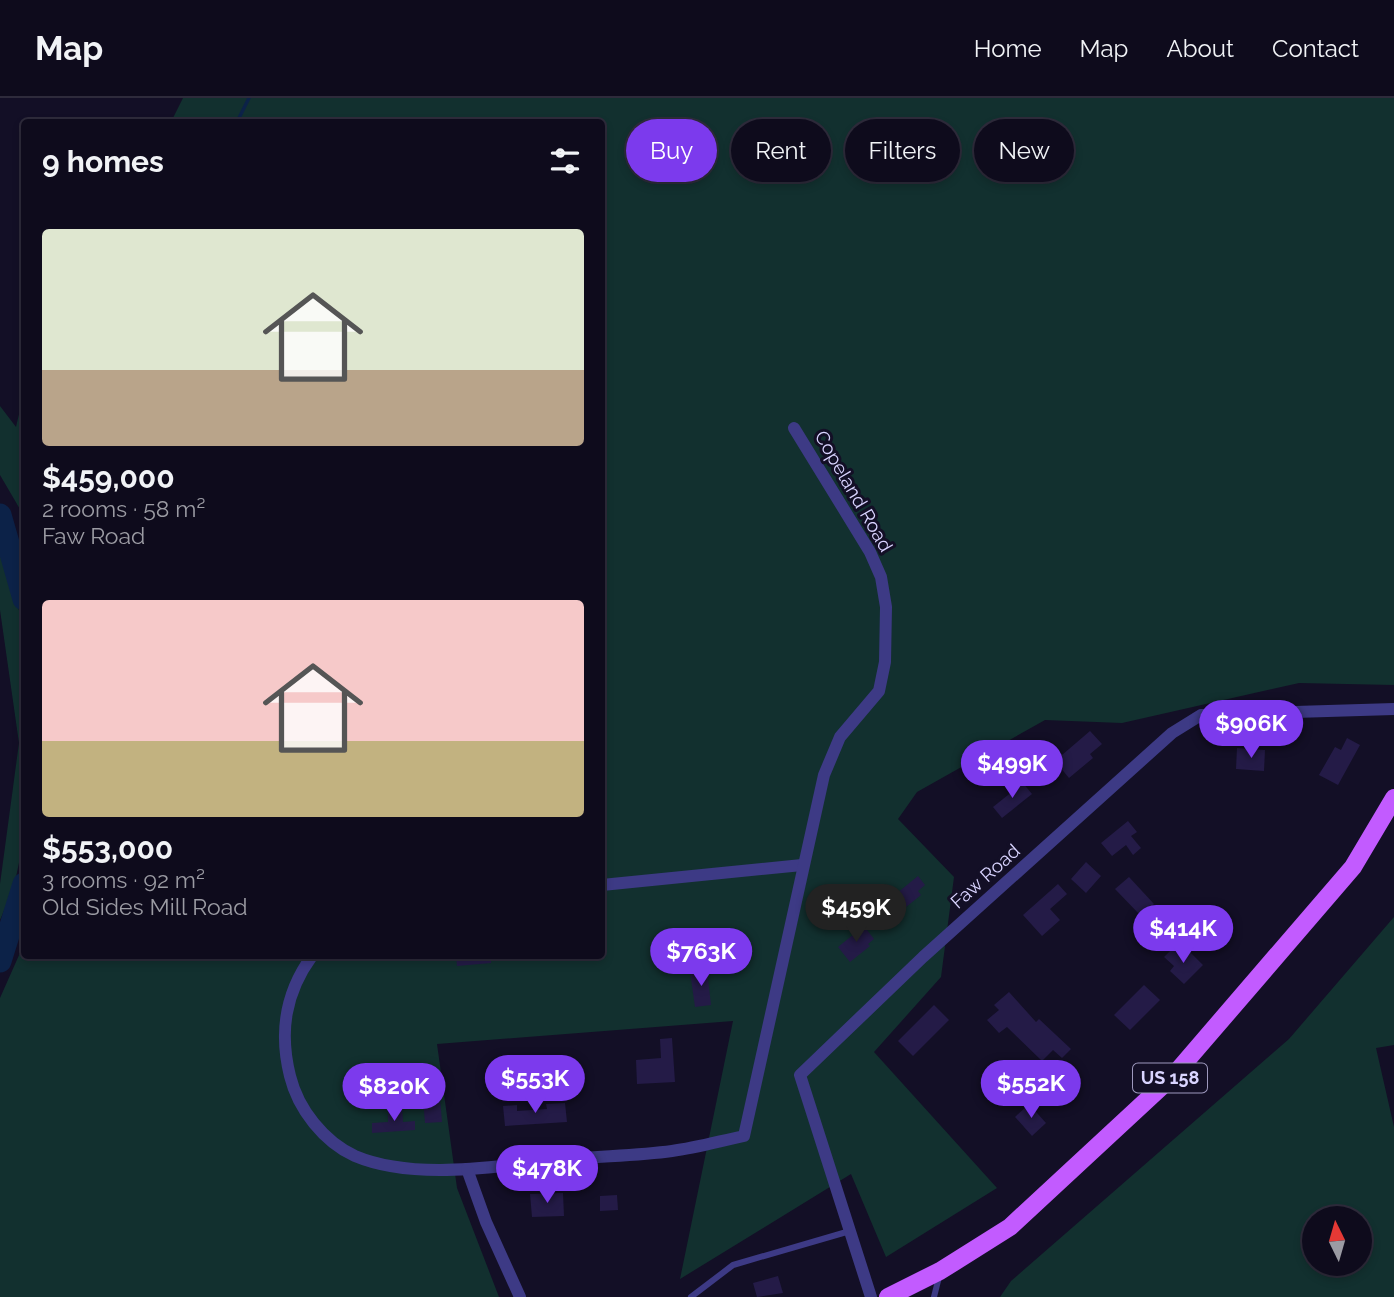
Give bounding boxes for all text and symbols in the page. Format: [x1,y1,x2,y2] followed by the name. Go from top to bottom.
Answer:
[35,29,103,68] text: Map
[974,34,1042,63] text: Home
[1080,34,1128,63] text: Map
[1166,34,1234,63] text: About
[1272,34,1359,63] text: Contact
[626,119,717,182] chip: Buy
[731,119,831,182] chip: Rent
[845,119,960,182] chip: Filters
[974,119,1074,182] chip: New
[546,142,584,180] icon: filters
[42,144,164,179] text: 9 homes
[250,274,376,400] icon: home
[810,427,898,555] street label: Copeland Road
[42,460,175,495] text: $459,000
[42,495,205,522] text: 2 rooms · 58 m²
[42,522,145,549] text: Faw Road
[250,645,376,771] icon: home
[1202,700,1300,760] pin: $906K
[1215,709,1287,736] text: $906K
[963,740,1061,800] pin: $499K
[977,749,1047,776] text: $499K
[42,831,173,866] text: $553,000
[946,839,1024,913] street label: Faw Road
[42,866,205,893] text: 3 rooms · 92 m²
[807,884,905,944] pin: $459K
[42,893,248,920] text: Old Sides Mill Road
[821,893,891,920] text: $459K
[1134,906,1232,965] pin: $414K
[1149,914,1217,941] text: $414K
[652,928,750,988] pin: $763K
[666,937,736,964] text: $763K
[486,1056,584,1115] pin: $553K
[982,1060,1080,1120] pin: $552K
[345,1063,443,1123] pin: $820K
[1133,1063,1207,1093] road number: US 158
[501,1064,569,1091] text: $553K
[997,1069,1065,1096] text: $552K
[359,1072,429,1099] text: $820K
[498,1146,596,1205] pin: $478K
[512,1154,582,1181] text: $478K
[1302,1206,1372,1276] north arrow
[1302,1206,1372,1276] map controls

